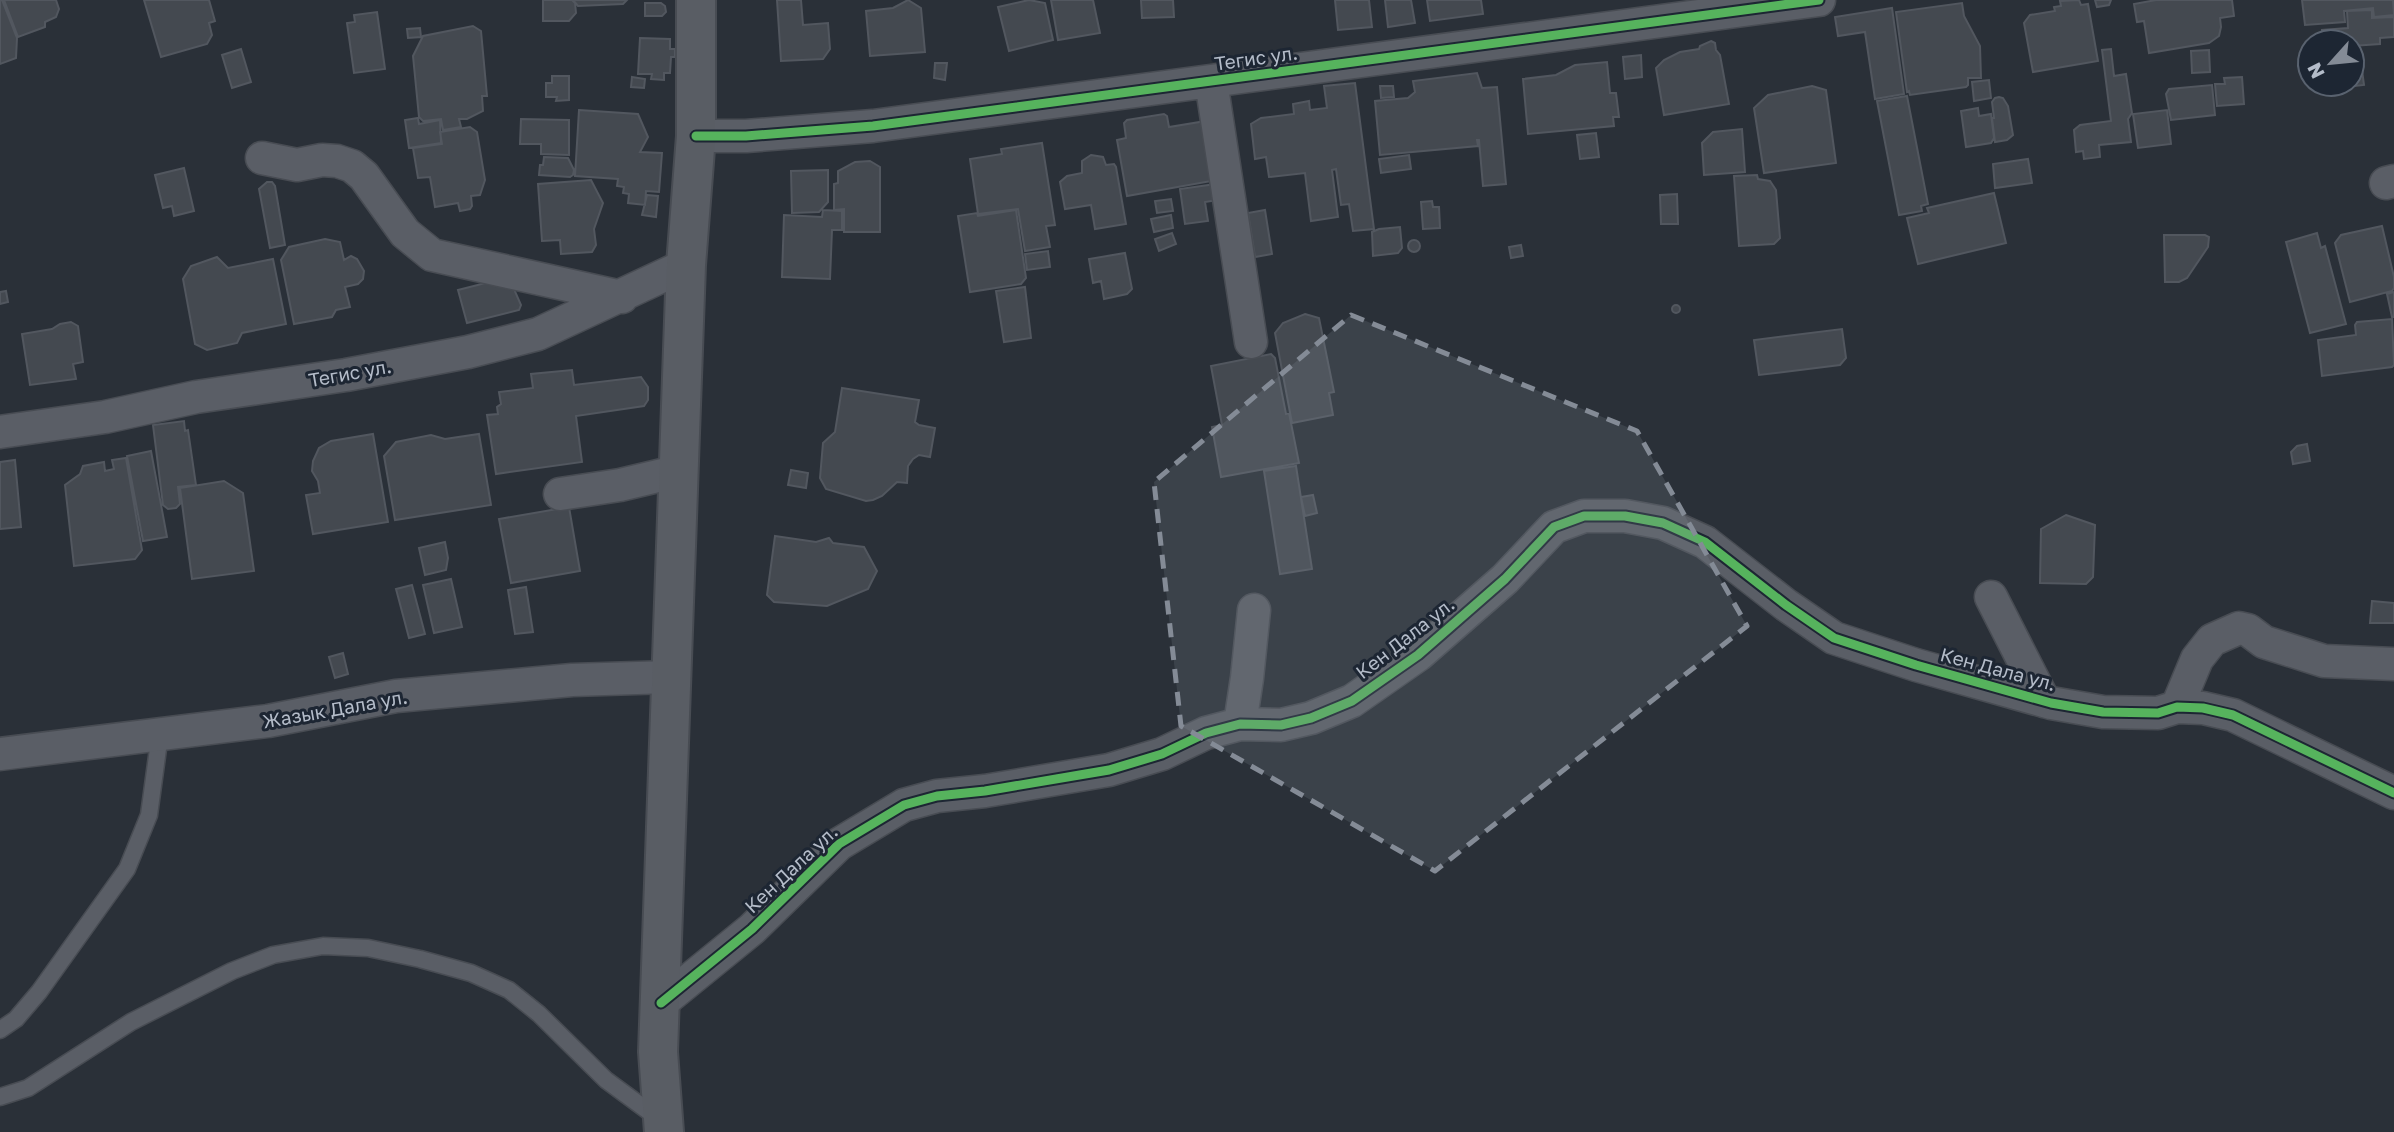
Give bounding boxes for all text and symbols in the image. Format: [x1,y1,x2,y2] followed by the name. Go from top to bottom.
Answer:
[2296,28,2366,98] north arrow
[1213,40,1299,75] street label: Тегис ул.
[2302,59,2329,83] text: N
[307,354,393,391] street label: Тегис ул.
[1351,592,1458,683] street label: Кен Дала ул.
[1938,642,2058,695] street label: Кен Дала ул.
[261,684,409,733] street label: Жазык Дала ул.
[739,820,842,917] street label: Кен Дала ул.

